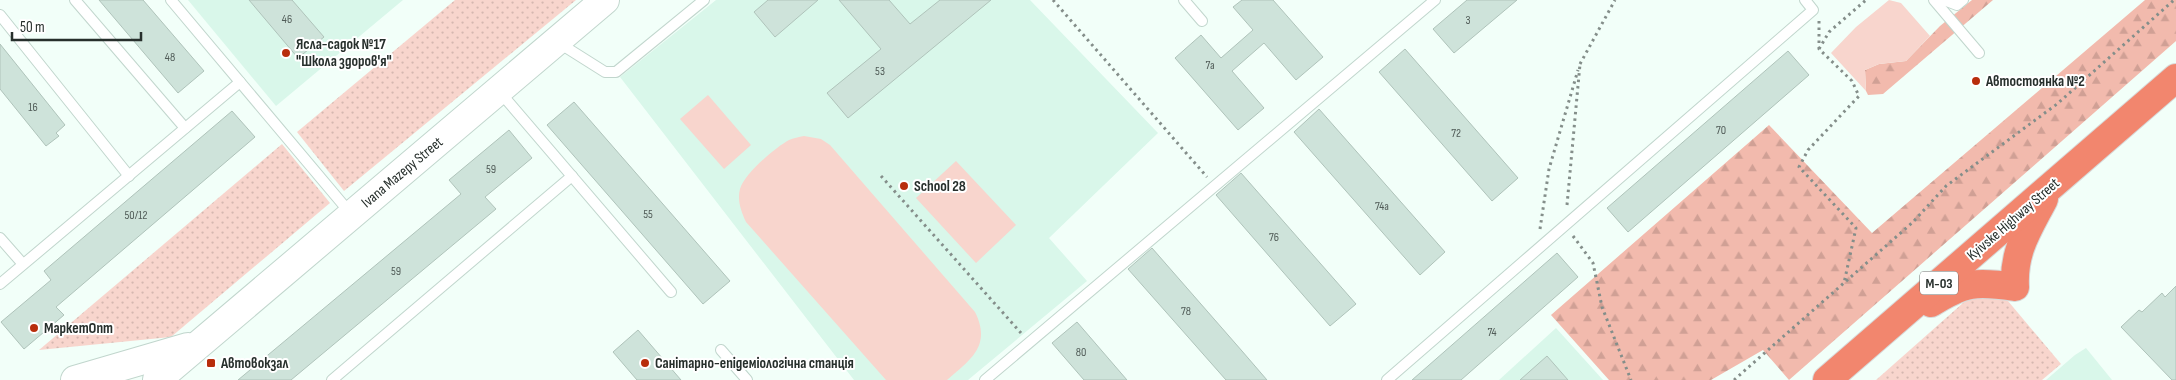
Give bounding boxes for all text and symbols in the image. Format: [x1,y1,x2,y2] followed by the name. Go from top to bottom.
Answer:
[12,10,141,42] scale bar
[282,12,292,27] house number: 46
[1465,13,1471,28] house number: 3
[20,18,45,37] text: 50 m
[296,35,392,71] place label: Ясла-садок №17 "Школа здоров'я"
[280,47,292,59] marker: Ясла-садок №17 "Школа здоров'я"
[165,50,175,65] house number: 48
[1205,58,1215,73] house number: 7а
[875,64,885,79] house number: 53
[1985,72,2085,91] place label: Автостоянка №2
[1970,75,1982,87] marker: Автостоянка №2
[28,100,38,115] house number: 16
[1716,123,1726,138] house number: 70
[1451,126,1461,141] house number: 72
[358,132,447,212] street label: Ivana Mazepy Street
[486,162,496,177] house number: 59
[1963,174,2064,265] street label: Kyivske Highway Street
[914,177,966,196] place label: School 28
[898,180,910,192] marker: School 28
[1375,199,1389,214] house number: 74а
[643,207,653,222] house number: 55
[125,208,148,223] house number: 50/12
[1269,230,1279,245] house number: 76
[391,264,401,279] house number: 59
[1920,272,1958,294] road number: М-03
[1181,304,1191,319] house number: 78
[44,319,113,338] place label: МаркетОпт
[28,322,40,334] marker: МаркетОпт
[1487,325,1497,340] house number: 74
[1076,345,1086,360] house number: 80
[220,354,288,373] place label: Автовокзал
[655,354,854,373] place label: Санітарно-епідеміологічна станція
[205,357,217,369] marker: Автовокзал
[639,357,651,369] marker: Санітарно-епідеміологічна станція

